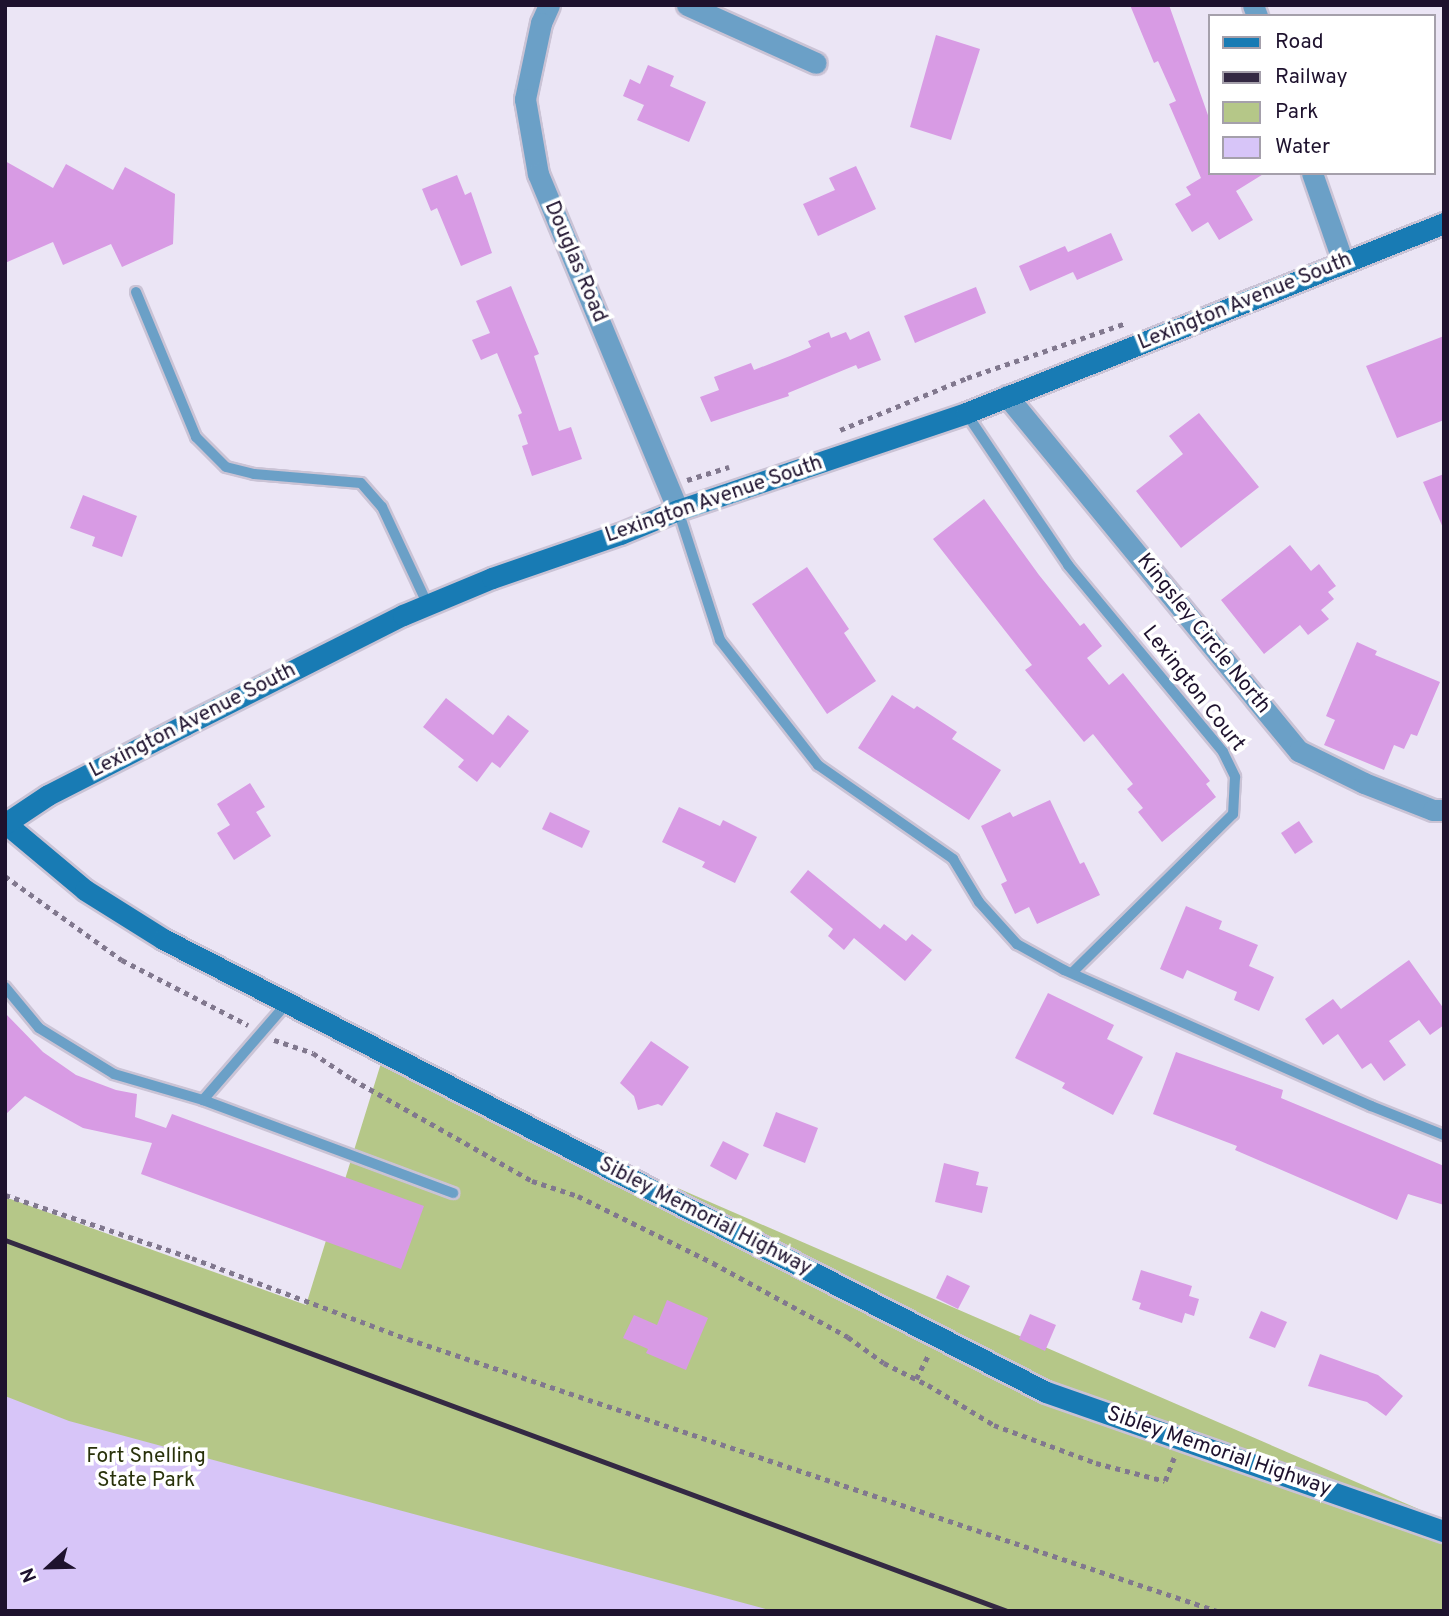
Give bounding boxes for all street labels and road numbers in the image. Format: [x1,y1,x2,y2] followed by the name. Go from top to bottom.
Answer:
[538,198,612,326] street label: Douglas Road
[1134,247,1356,357] street label: Lexington Avenue South
[602,451,826,549] street label: Lexington Avenue South
[1131,549,1275,719] street label: Kingsley Circle North
[1136,621,1250,757] street label: Lexington Court
[85,658,301,784] street label: Lexington Avenue South
[594,1152,816,1282] street label: Sibley Memorial Highway
[1104,1402,1334,1502] street label: Sibley Memorial Highway

